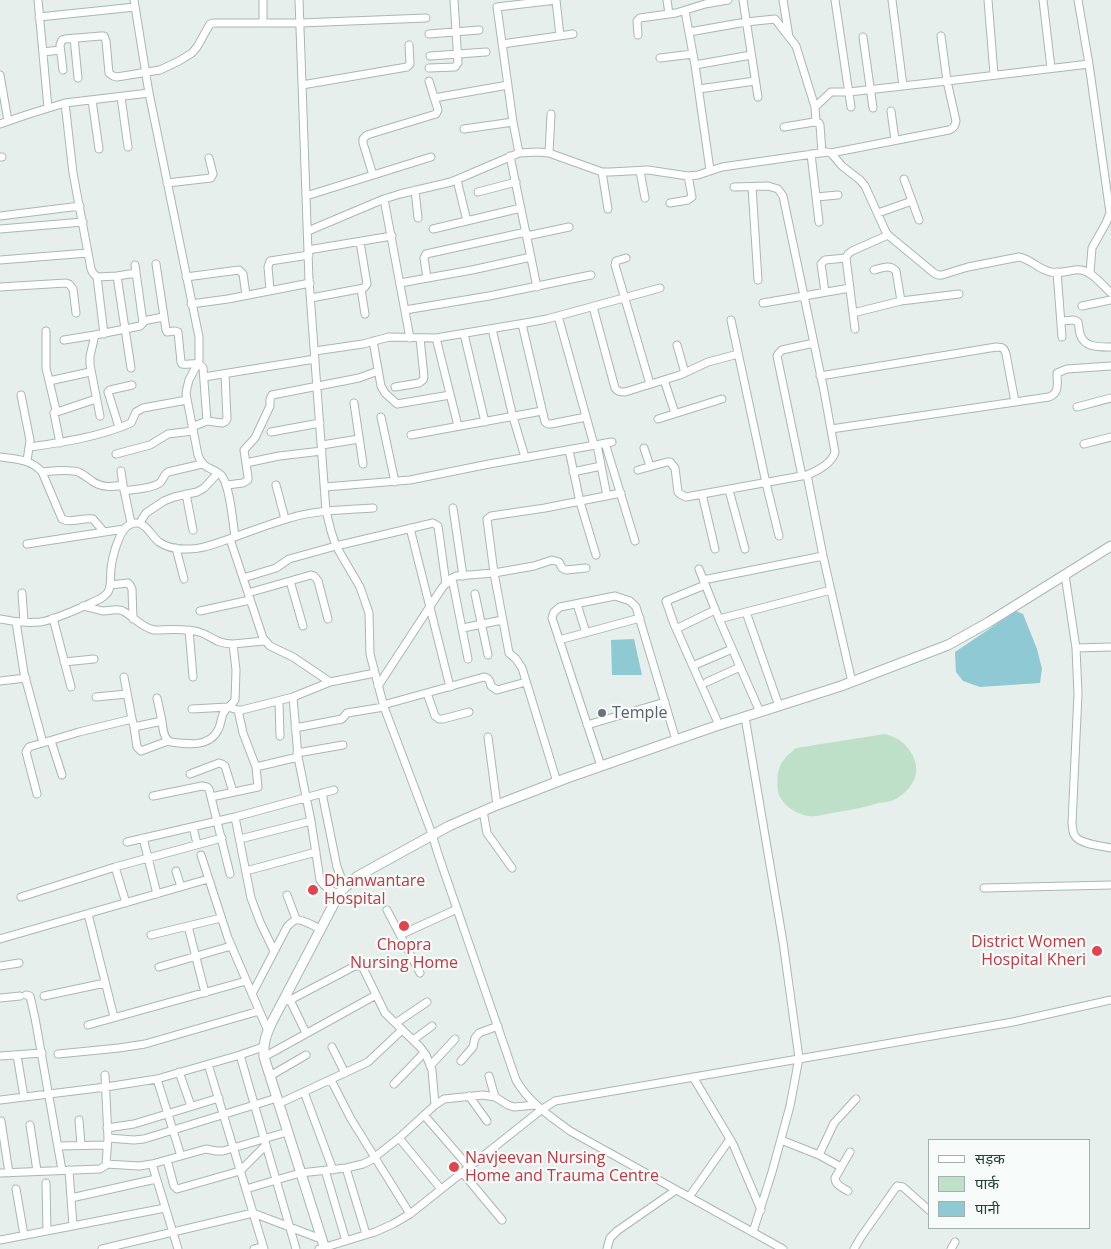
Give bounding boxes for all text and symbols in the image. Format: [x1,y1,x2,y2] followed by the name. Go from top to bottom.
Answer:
[612,703,667,723] place label: Temple
[596,707,608,719] marker: Temple
[324,871,425,909] place label: Dhanwantare Hospital
[306,883,320,897] marker: Dhanwantare Hospital
[397,919,411,933] marker: Chopra Nursing Home
[971,932,1086,970] place label: District Women Hospital Kheri
[350,935,458,973] place label: Chopra Nursing Home
[1090,944,1104,958] marker: District Women Hospital Kheri
[928,1139,1091,1229] legend
[465,1148,659,1186] place label: Navjeevan Nursing Home and Trauma Centre
[975,1148,1005,1168] text: सड़क
[447,1160,461,1174] marker: Navjeevan Nursing Home and Trauma Centre
[975,1173,999,1193] text: पार्क
[975,1198,1000,1218] text: पानी

